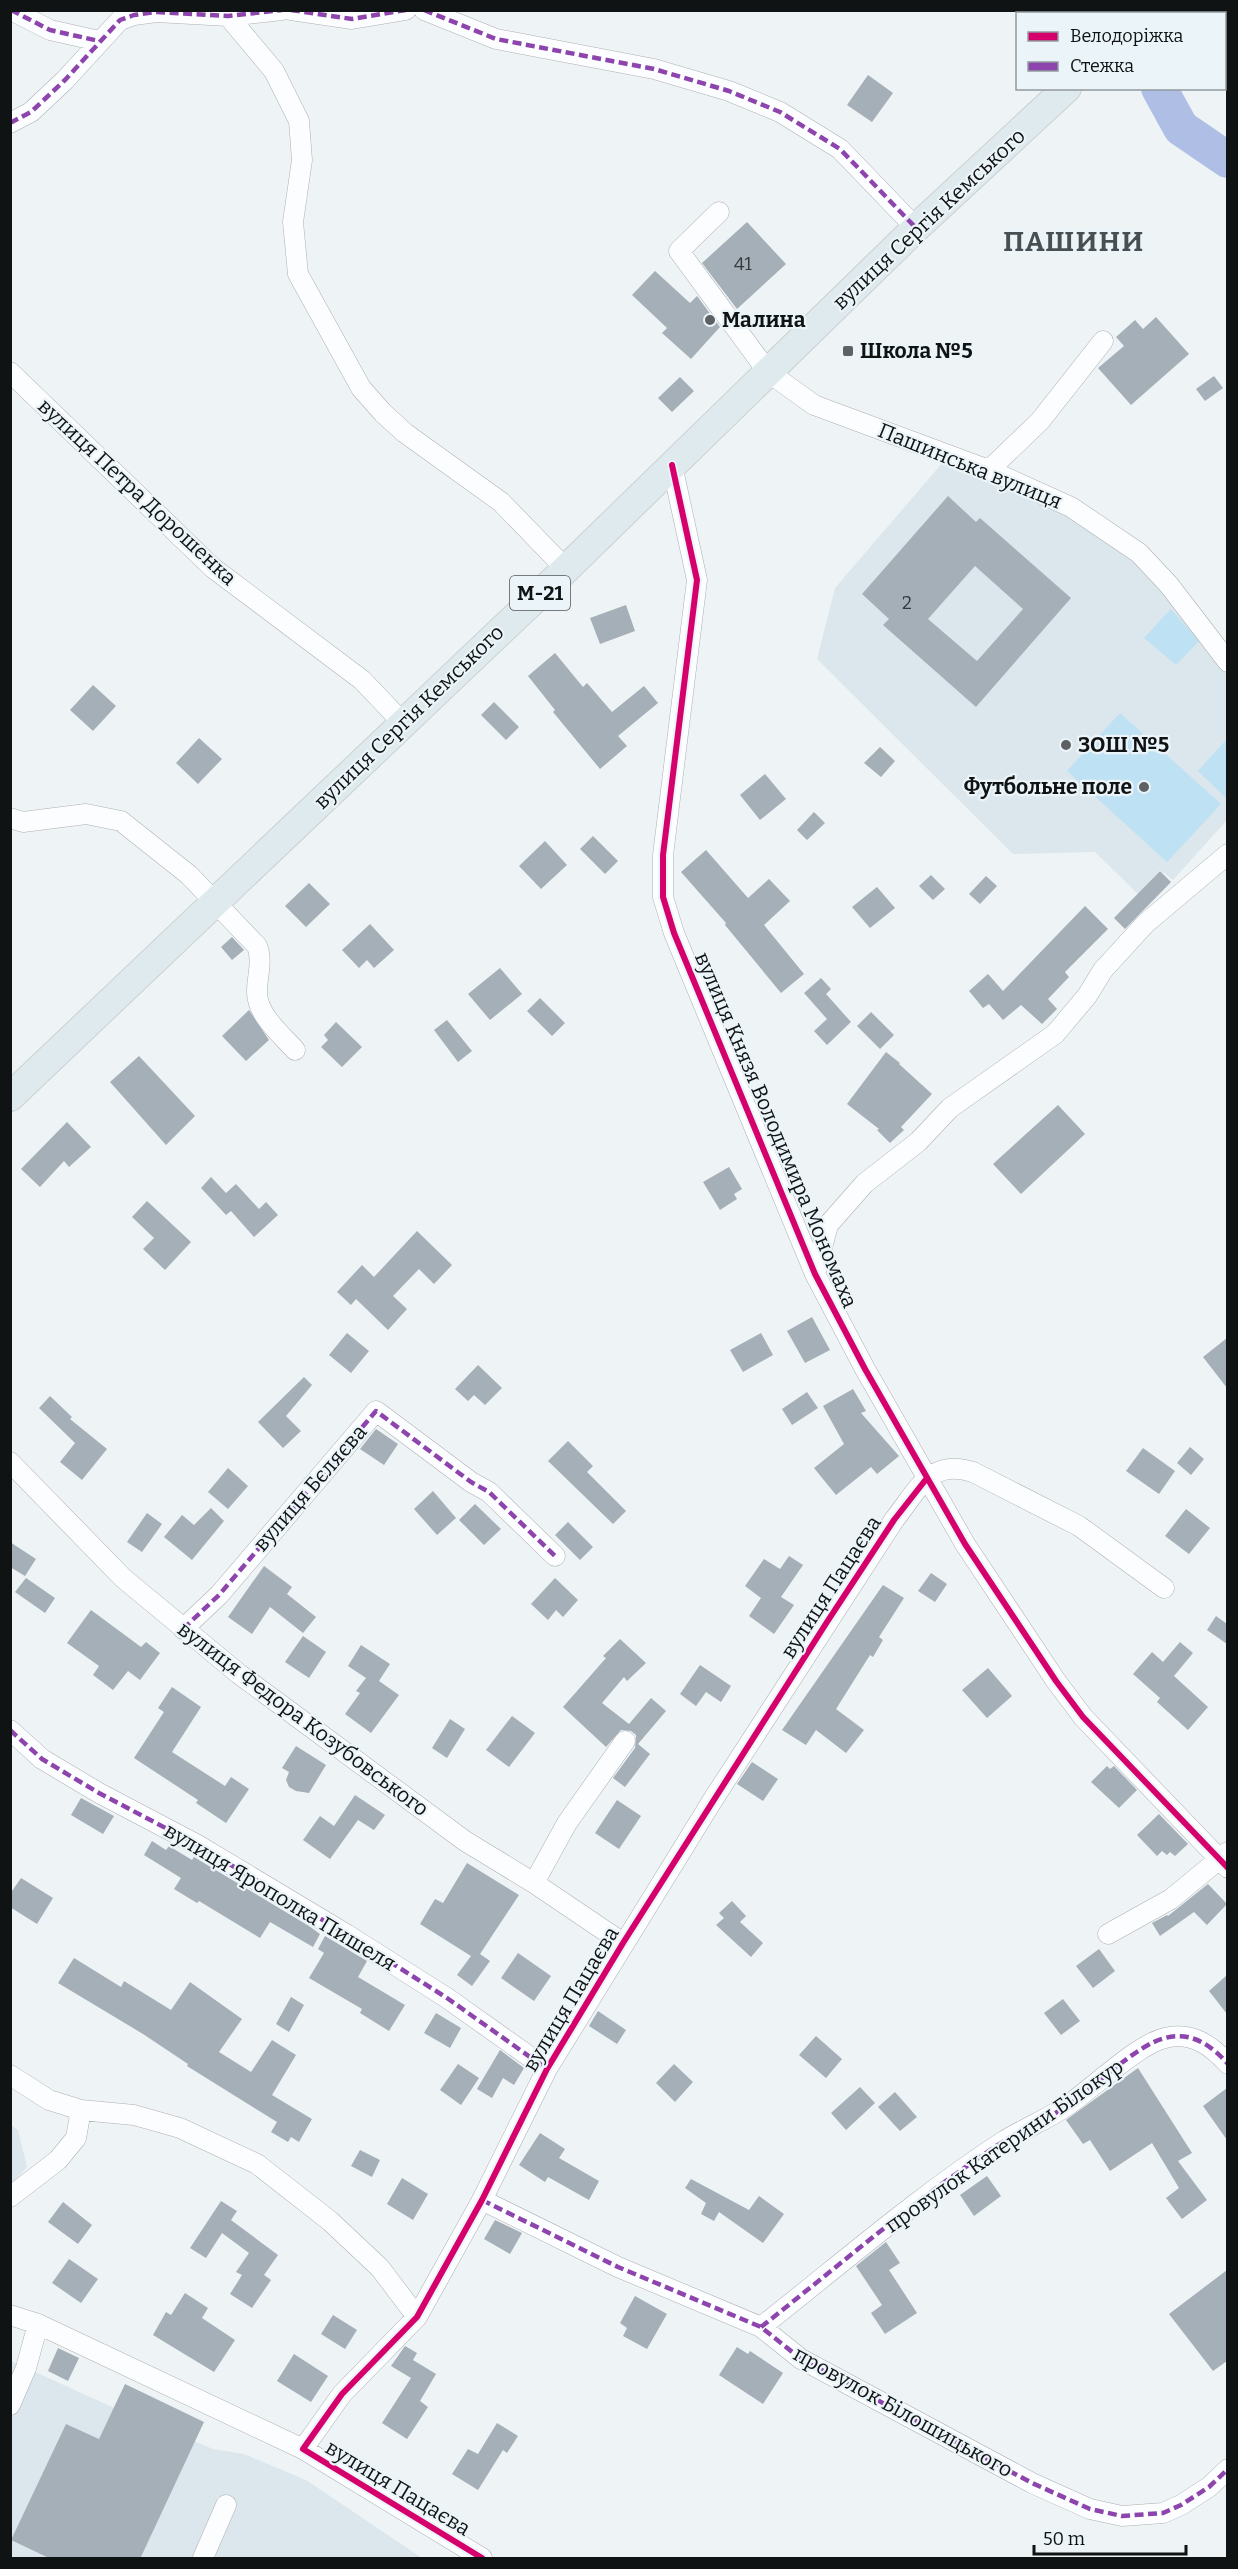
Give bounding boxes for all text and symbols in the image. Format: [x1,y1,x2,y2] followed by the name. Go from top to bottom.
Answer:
[1016,12,1226,90] legend
[1070,25,1183,47] text: Велодоріжка
[1070,55,1134,77] text: Стежка
[827,123,1031,315] street label: вулиця Сергія Кемського
[1003,226,1145,258] district label: ПАШИНИ
[734,253,753,275] house number: 41
[722,307,806,333] place label: Малина
[703,313,717,327] marker: Малина
[860,338,973,364] place label: Школа №5
[841,344,855,358] marker: Школа №5
[32,393,242,591] street label: вулиця Петра Дорошенка
[874,417,1066,515] street label: Пашинська вулиця
[510,576,570,610] road number: М-21
[902,592,912,614] house number: 2
[309,619,509,815] street label: вулиця Сергія Кемського
[1078,732,1169,758] place label: ЗОШ №5
[1059,738,1073,752] marker: ЗОШ №5
[963,774,1132,800] place label: Футбольне поле
[1137,780,1151,794] marker: Футбольне поле
[689,948,863,1312] street label: вулиця Князя Володимира Мономаха
[248,1419,373,1557] street label: вулиця Бєляєва
[775,1510,887,1663] street label: вулиця Пацаєва
[172,1616,434,1822] street label: вулиця Федора Козубовського
[159,1817,401,1977] street label: вулиця Ярополка Пишеля
[517,1921,625,2076] street label: вулиця Пацаєва
[880,2054,1128,2238] street label: провулок Катерини Білокур
[789,2341,1017,2483] street label: провулок Білошицького
[321,2434,476,2542] street label: вулиця Пацаєва
[1034,2518,1186,2556] scale bar
[1043,2528,1085,2550] text: 50 m

